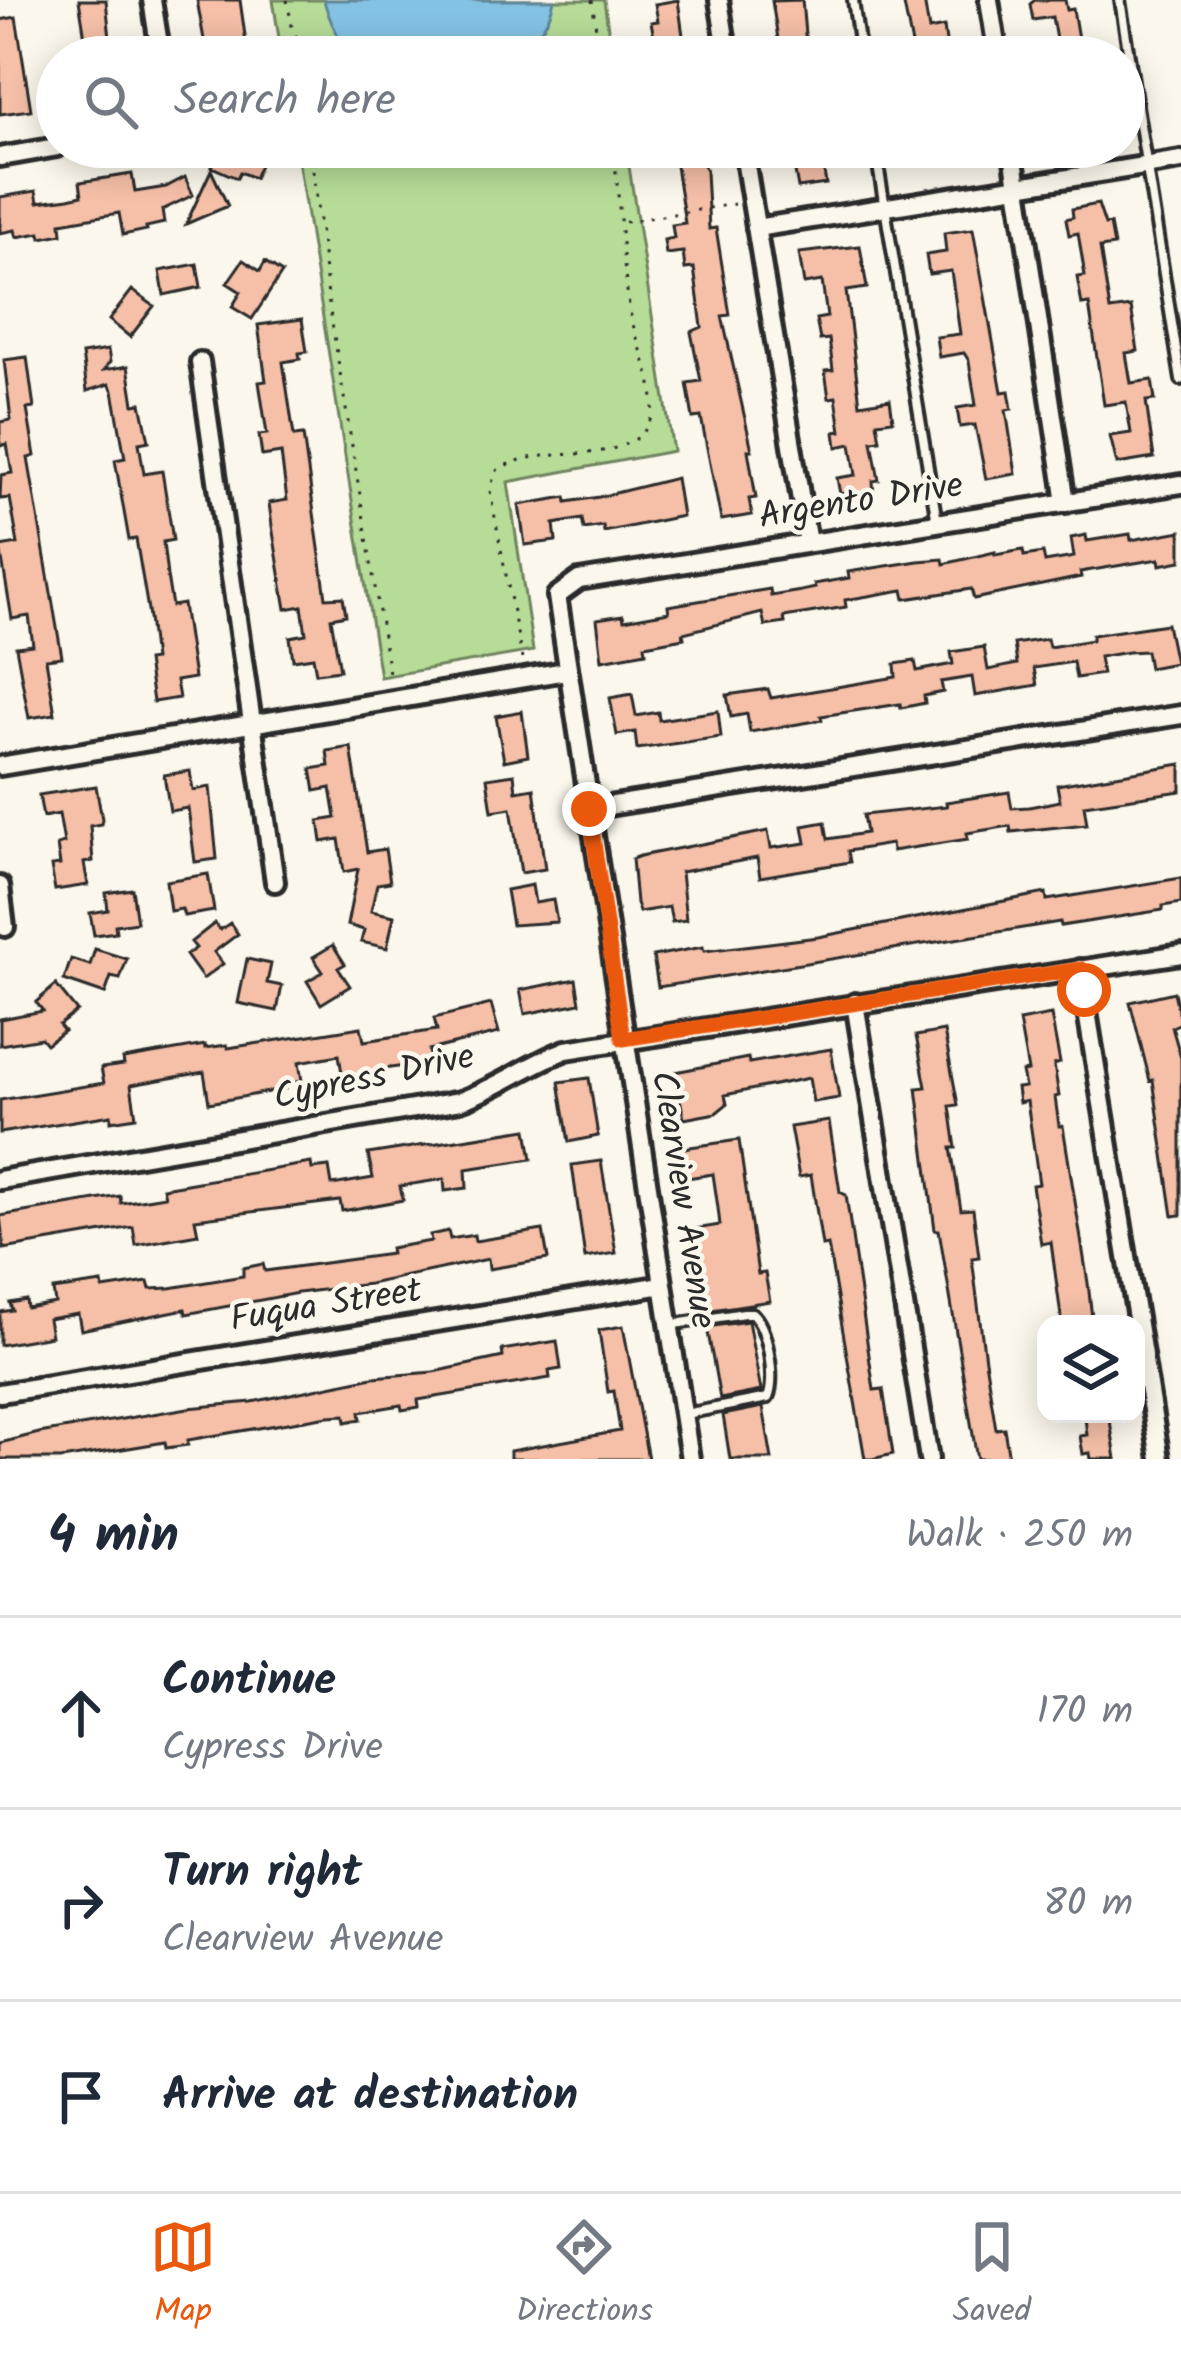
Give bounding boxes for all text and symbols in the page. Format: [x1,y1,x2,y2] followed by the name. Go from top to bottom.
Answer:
[36,36,1145,168] search box
[174,66,396,138] text: Search here
[78,69,144,135] icon: search
[755,458,967,546] street label: Argento Drive
[562,782,616,836] route end
[1057,963,1111,1017] route start
[268,1029,480,1127] street label: Cypress Drive
[634,1067,730,1333] street label: Clearview Avenue
[226,1263,427,1349] street label: Fuqua Street
[1037,1315,1145,1423] map controls
[1037,1315,1145,1423] button: layers
[48,1497,179,1578] text: 4 min
[906,1506,1133,1568] text: Walk · 250 m
[162,1646,336,1718] text: Continue
[48,1680,114,1746] icon: ahead
[1037,1682,1133,1744] text: 170 m
[162,1718,383,1780] text: Cypress Drive
[162,1838,362,1910] text: Turn right
[48,1872,114,1938] icon: right
[1043,1874,1133,1936] text: 80 m
[162,1910,444,1972] text: Clearview Avenue
[162,2061,578,2133] text: Arrive at destination
[48,2064,114,2130] icon: arrive
[150,2214,216,2339] tab: Map
[516,2214,653,2339] tab: Directions
[953,2214,1031,2339] tab: Saved

